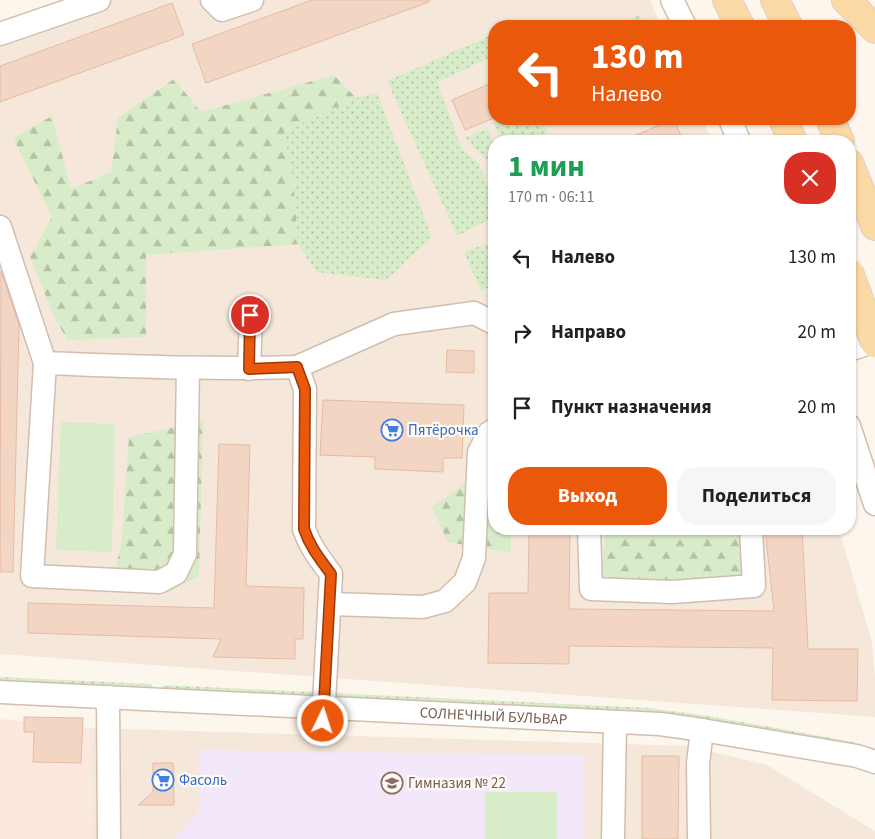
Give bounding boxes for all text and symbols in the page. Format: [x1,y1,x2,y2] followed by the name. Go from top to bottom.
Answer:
[591,32,683,82] text: 130 m
[508,40,573,105] icon: left
[591,78,662,110] text: Налево
[508,145,585,188] text: 1 мин
[784,152,836,204] button: close
[508,186,595,208] text: 170 m · 06:11
[508,244,536,272] icon: left
[551,244,615,271] text: Налево
[788,244,836,271] text: 130 m
[229,294,271,336] pin
[236,301,264,329] icon: arrive
[508,319,536,347] icon: right
[551,319,626,346] text: Направо
[798,319,836,346] text: 20 m
[508,394,536,422] icon: arrive
[551,394,712,421] text: Пункт назначения
[798,394,836,421] text: 20 m
[380,418,404,442] supermarket icon: Пятёрочка
[408,420,479,441] place label: Пятёрочка
[508,467,667,525] button: Выход
[677,467,836,525] button: Поделиться
[296,694,348,746] position arrow
[419,702,568,730] street label: СОЛНЕЧНЫЙ БУЛЬВАР
[151,768,175,792] supermarket icon: Фасоль
[179,770,227,791] place label: Фасоль
[380,771,404,795] school or university icon: Гимназия № 22
[408,773,506,794] place label: Гимназия № 22

